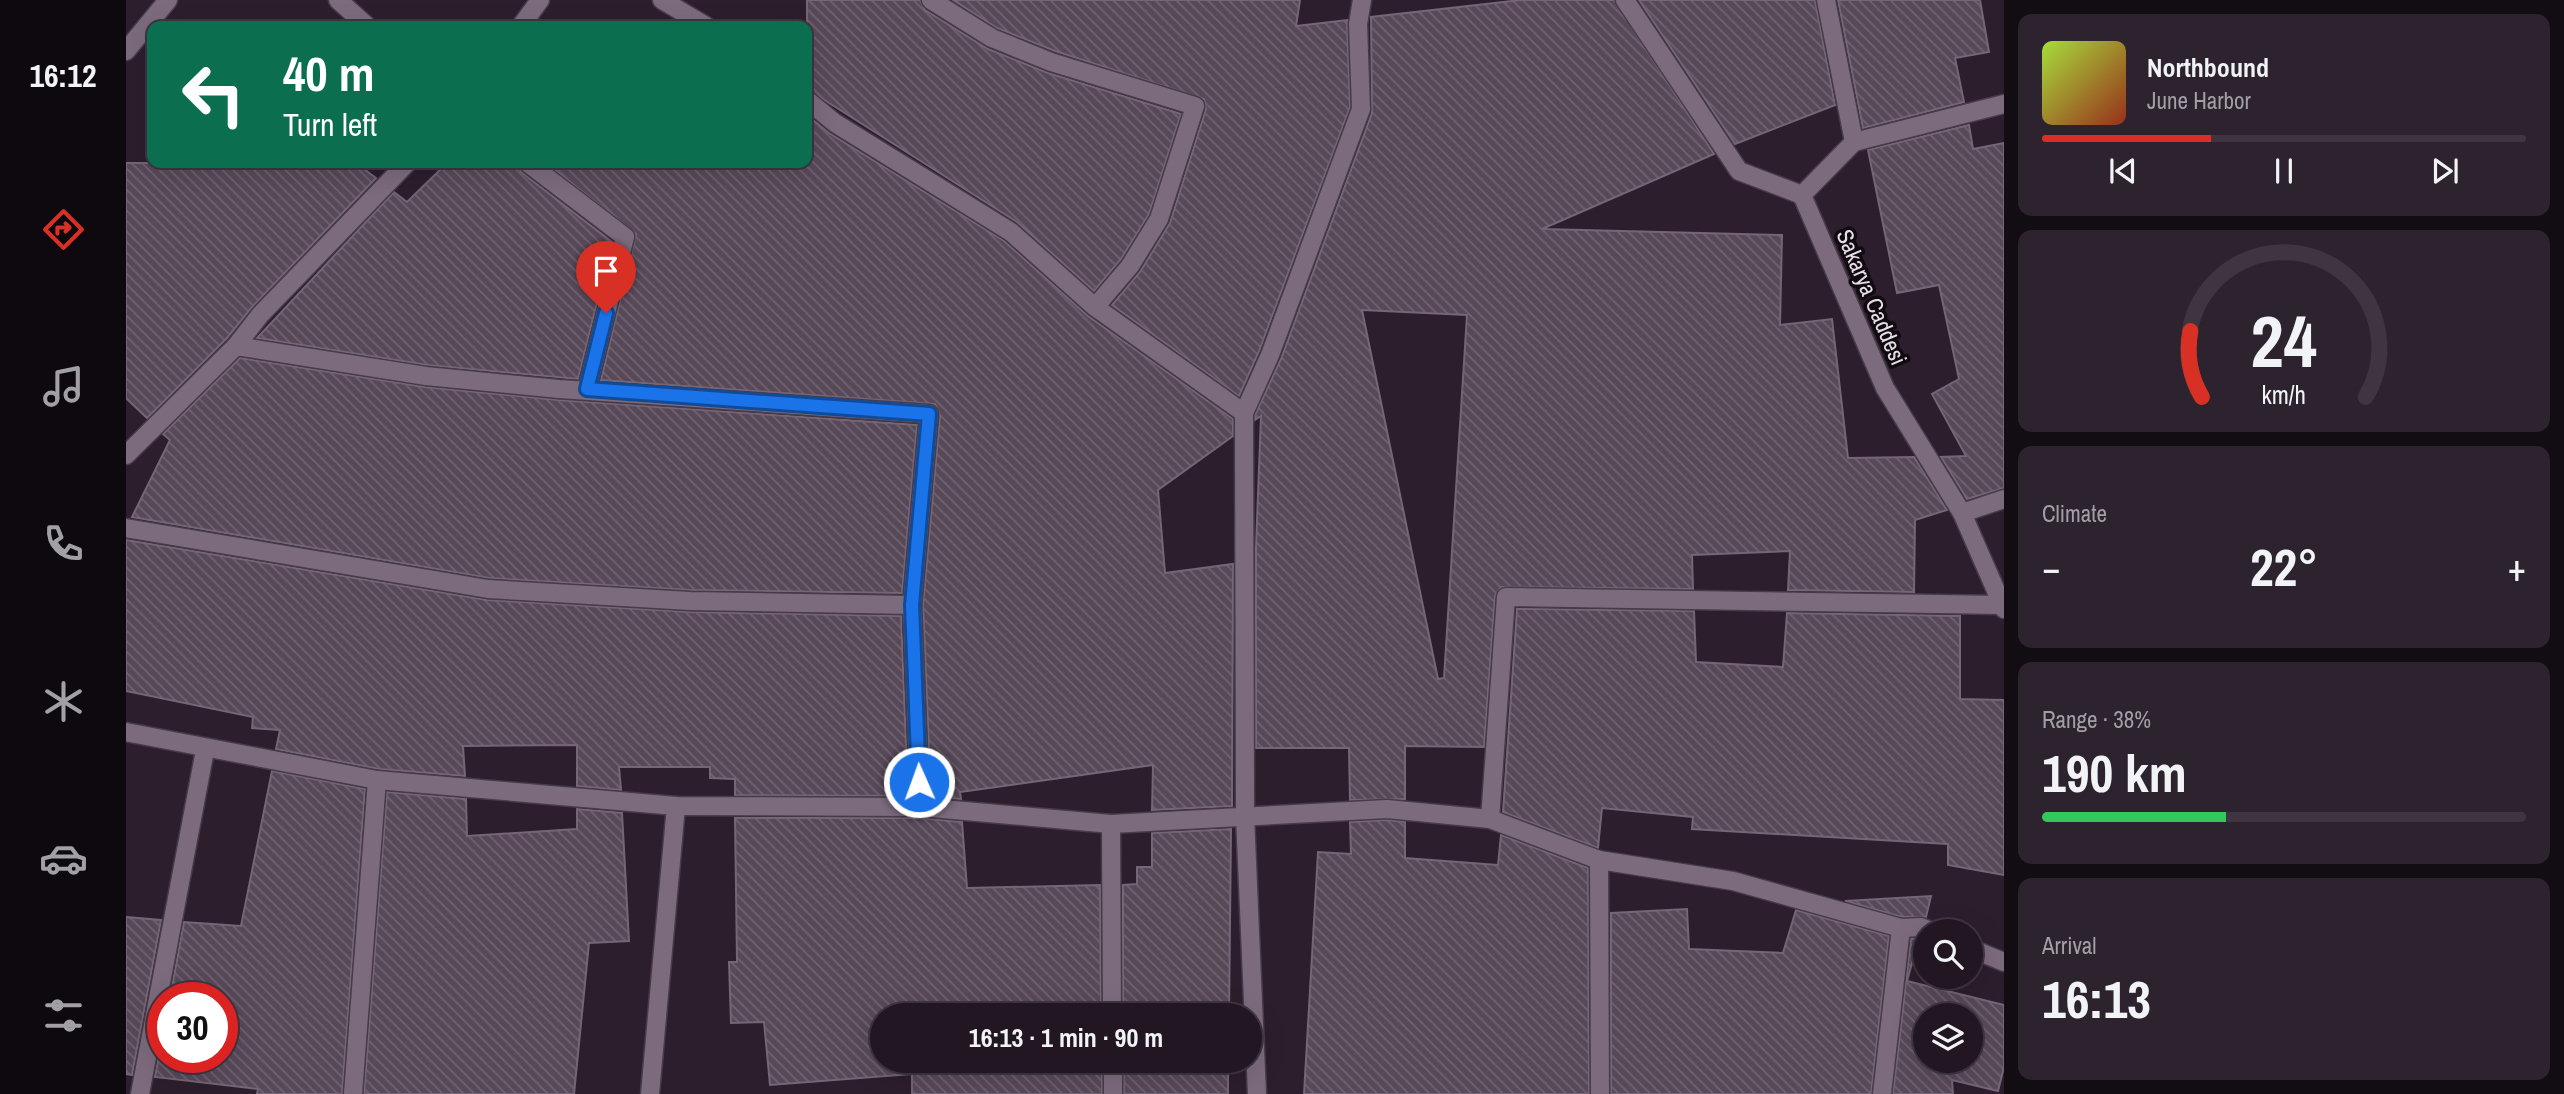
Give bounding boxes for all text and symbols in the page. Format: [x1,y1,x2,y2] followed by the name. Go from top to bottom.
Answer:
[283,40,375,106] text: 40 m
[168,49,259,140] icon: left
[2147,50,2269,85] text: Northbound
[29,54,97,97] text: 16:12
[2147,85,2251,116] text: June Harbor
[283,103,377,146] text: Turn left
[2104,152,2142,190] icon: previous
[2265,152,2303,190] icon: pause
[2426,152,2464,190] icon: next
[39,205,88,254] icon: directions
[1829,224,1915,370] street label: Sakarya Caddesi
[576,241,636,313] pin
[587,252,625,290] icon: arrive
[2251,292,2317,390] text: 24
[39,362,88,411] icon: music
[2262,378,2306,412] text: km/h
[2042,498,2107,529] text: Climate
[39,519,88,568] icon: phone
[2250,532,2318,602] text: 22°
[2042,542,2060,593] text: −
[2508,542,2526,593] text: +
[39,677,88,726] icon: climate
[2042,704,2151,735] text: Range · 38%
[2042,738,2187,808] text: 190 km
[882,745,956,819] position arrow
[39,834,88,883] icon: car
[1913,919,1983,1073] map controls
[1913,919,1983,989] button: search
[2042,930,2097,961] text: Arrival
[2042,964,2151,1034] text: 16:13
[147,982,238,1073] speed limit sign: 30
[39,991,88,1040] icon: filters
[1913,1003,1983,1073] button: layers
[969,1020,1163,1055] text: 16:13 · 1 min · 90 m

